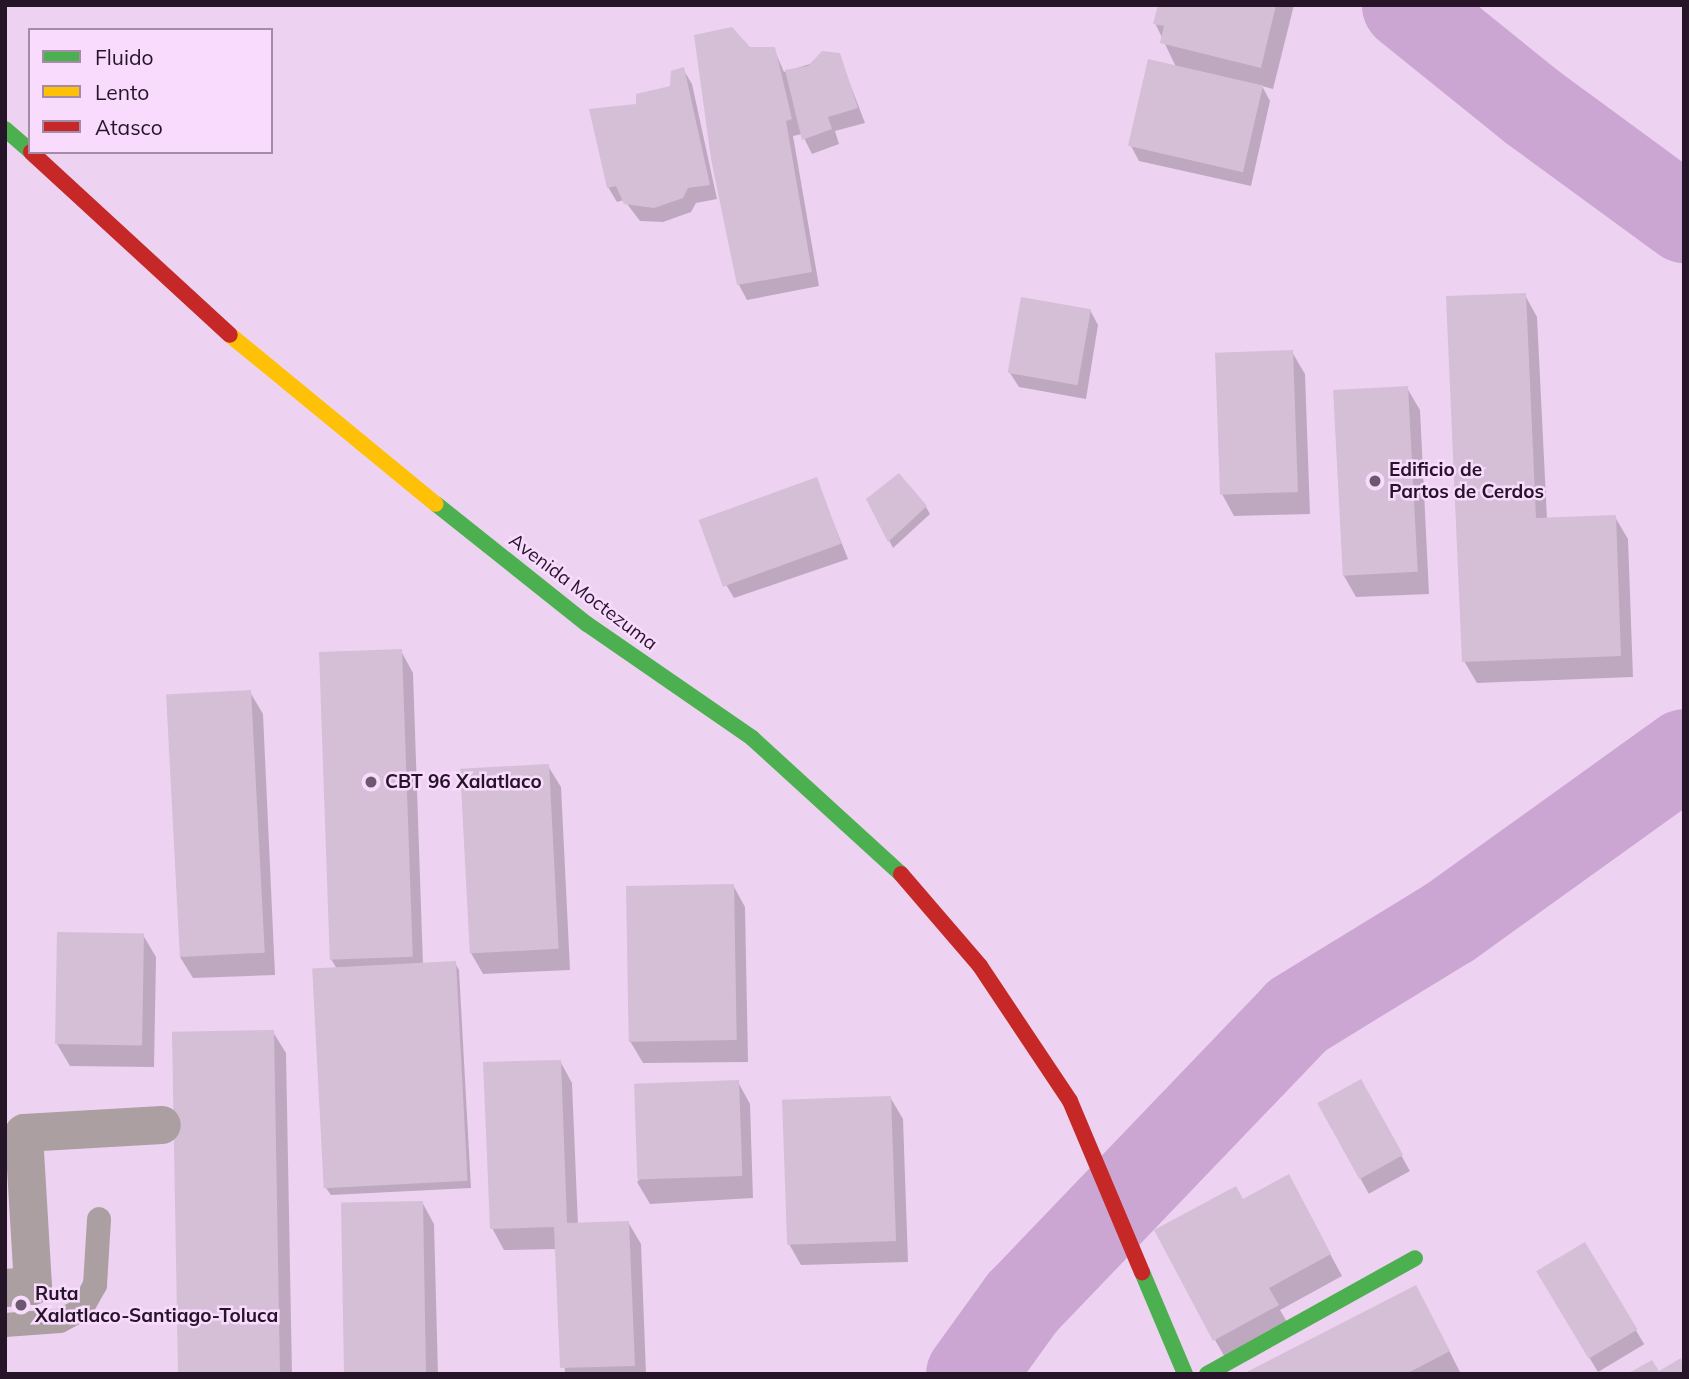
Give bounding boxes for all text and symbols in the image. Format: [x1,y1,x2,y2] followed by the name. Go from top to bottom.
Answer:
[28,28,273,154] legend
[95,44,154,70] text: Fluido
[95,79,149,105] text: Lento
[95,114,163,140] text: Atasco
[1389,459,1544,503] place label: Edificio de Partos de Cerdos
[1367,473,1383,489] marker: Edificio de Partos de Cerdos
[504,529,662,655] street label: Avenida Moctezuma
[385,771,542,793] place label: CBT 96 Xalatlaco
[363,774,379,790] marker: CBT 96 Xalatlaco
[35,1283,278,1327] place label: Ruta Xalatlaco-Santiago-Toluca
[13,1297,29,1313] marker: Ruta Xalatlaco-Santiago-Toluca

